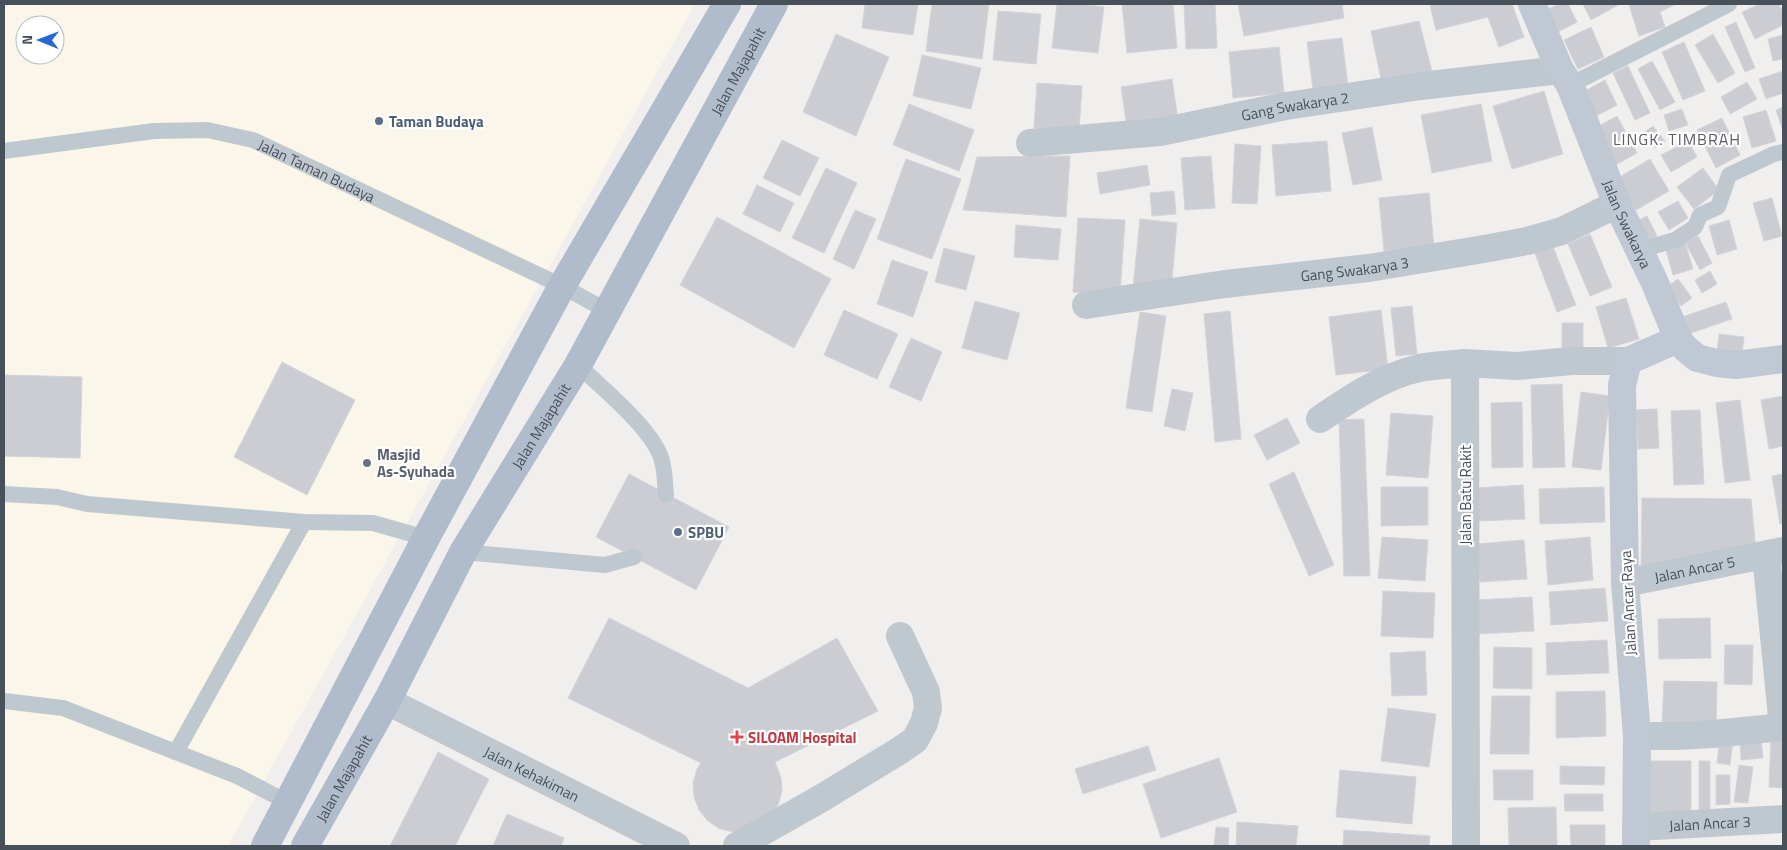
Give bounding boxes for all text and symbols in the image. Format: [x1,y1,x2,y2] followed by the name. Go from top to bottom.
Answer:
[15,15,65,65] north arrow
[704,22,771,119] street label: Jalan Majapahit
[16,35,37,45] text: N
[1239,85,1350,126] street label: Gang Swakarya 2
[389,110,484,133] place label: Taman Budaya
[373,115,385,127] marker: Taman Budaya
[1613,127,1741,151] district label: LINGK. TIMBRAH
[255,133,380,208] street label: Jalan Taman Budaya
[1597,176,1658,273] street label: Jalan Swakarya
[1299,250,1410,287] street label: Gang Swakarya 3
[505,378,576,473] street label: Jalan Majapahit
[377,443,455,483] place label: Masjid As-Syuhada
[1454,444,1477,545] street label: Jalan Batu Rakit
[361,457,373,469] marker: Masjid As-Syuhada
[688,521,724,544] place label: SPBU
[672,526,684,538] marker: SPBU
[1614,549,1642,656] street label: Jalan Ancar Raya
[1652,549,1737,588] street label: Jalan Ancar 5
[748,726,857,749] place label: SILOAM Hospital
[309,729,378,826] street label: Jalan Majapahit
[730,730,744,744] marker: SILOAM Hospital
[480,740,584,807] street label: Jalan Kehakiman
[1668,809,1752,837] street label: Jalan Ancar 3

